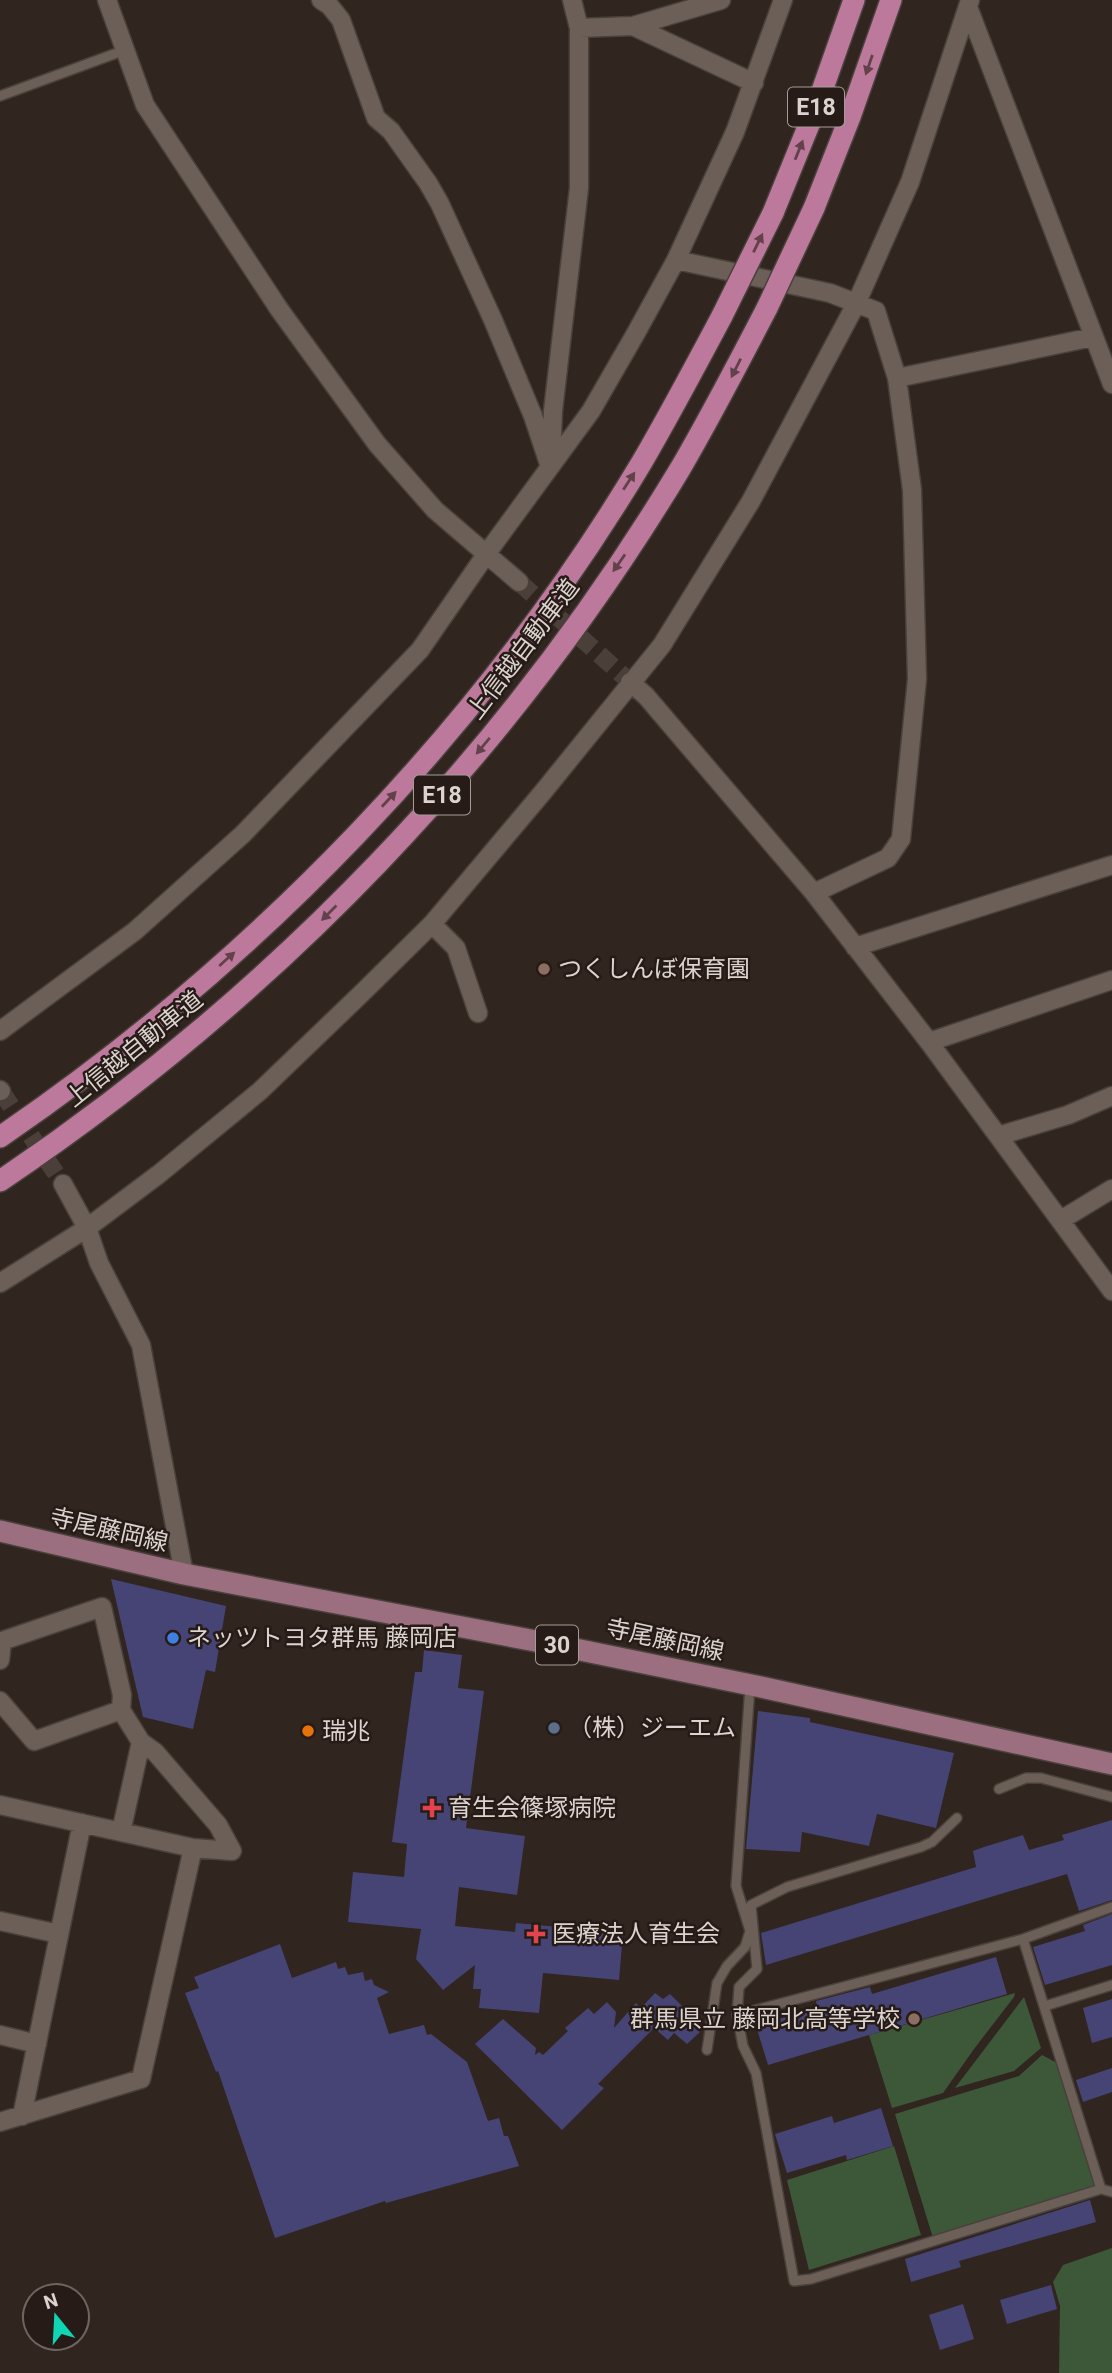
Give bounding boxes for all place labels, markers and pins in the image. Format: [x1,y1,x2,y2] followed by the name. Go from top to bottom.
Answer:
[558,955,750,983] place label: つくしんぼ保育園
[536,961,552,977] marker: つくしんぼ保育園
[187,1624,457,1652] place label: ネッツトヨタ群馬 藤岡店
[165,1630,181,1646] marker: ネッツトヨタ群馬 藤岡店
[568,1714,736,1742] place label: （株）ジーエム
[322,1717,370,1745] place label: 瑞兆
[546,1720,562,1736] marker: （株）ジーエム
[300,1723,316,1739] marker: 瑞兆
[448,1794,616,1822] place label: 育生会篠塚病院
[422,1798,442,1818] marker: 育生会篠塚病院
[552,1920,720,1948] place label: 医療法人育生会
[526,1924,546,1944] marker: 医療法人育生会
[630,2005,900,2033] place label: 群馬県立 藤岡北高等学校
[906,2011,922,2027] marker: 群馬県立 藤岡北高等学校

